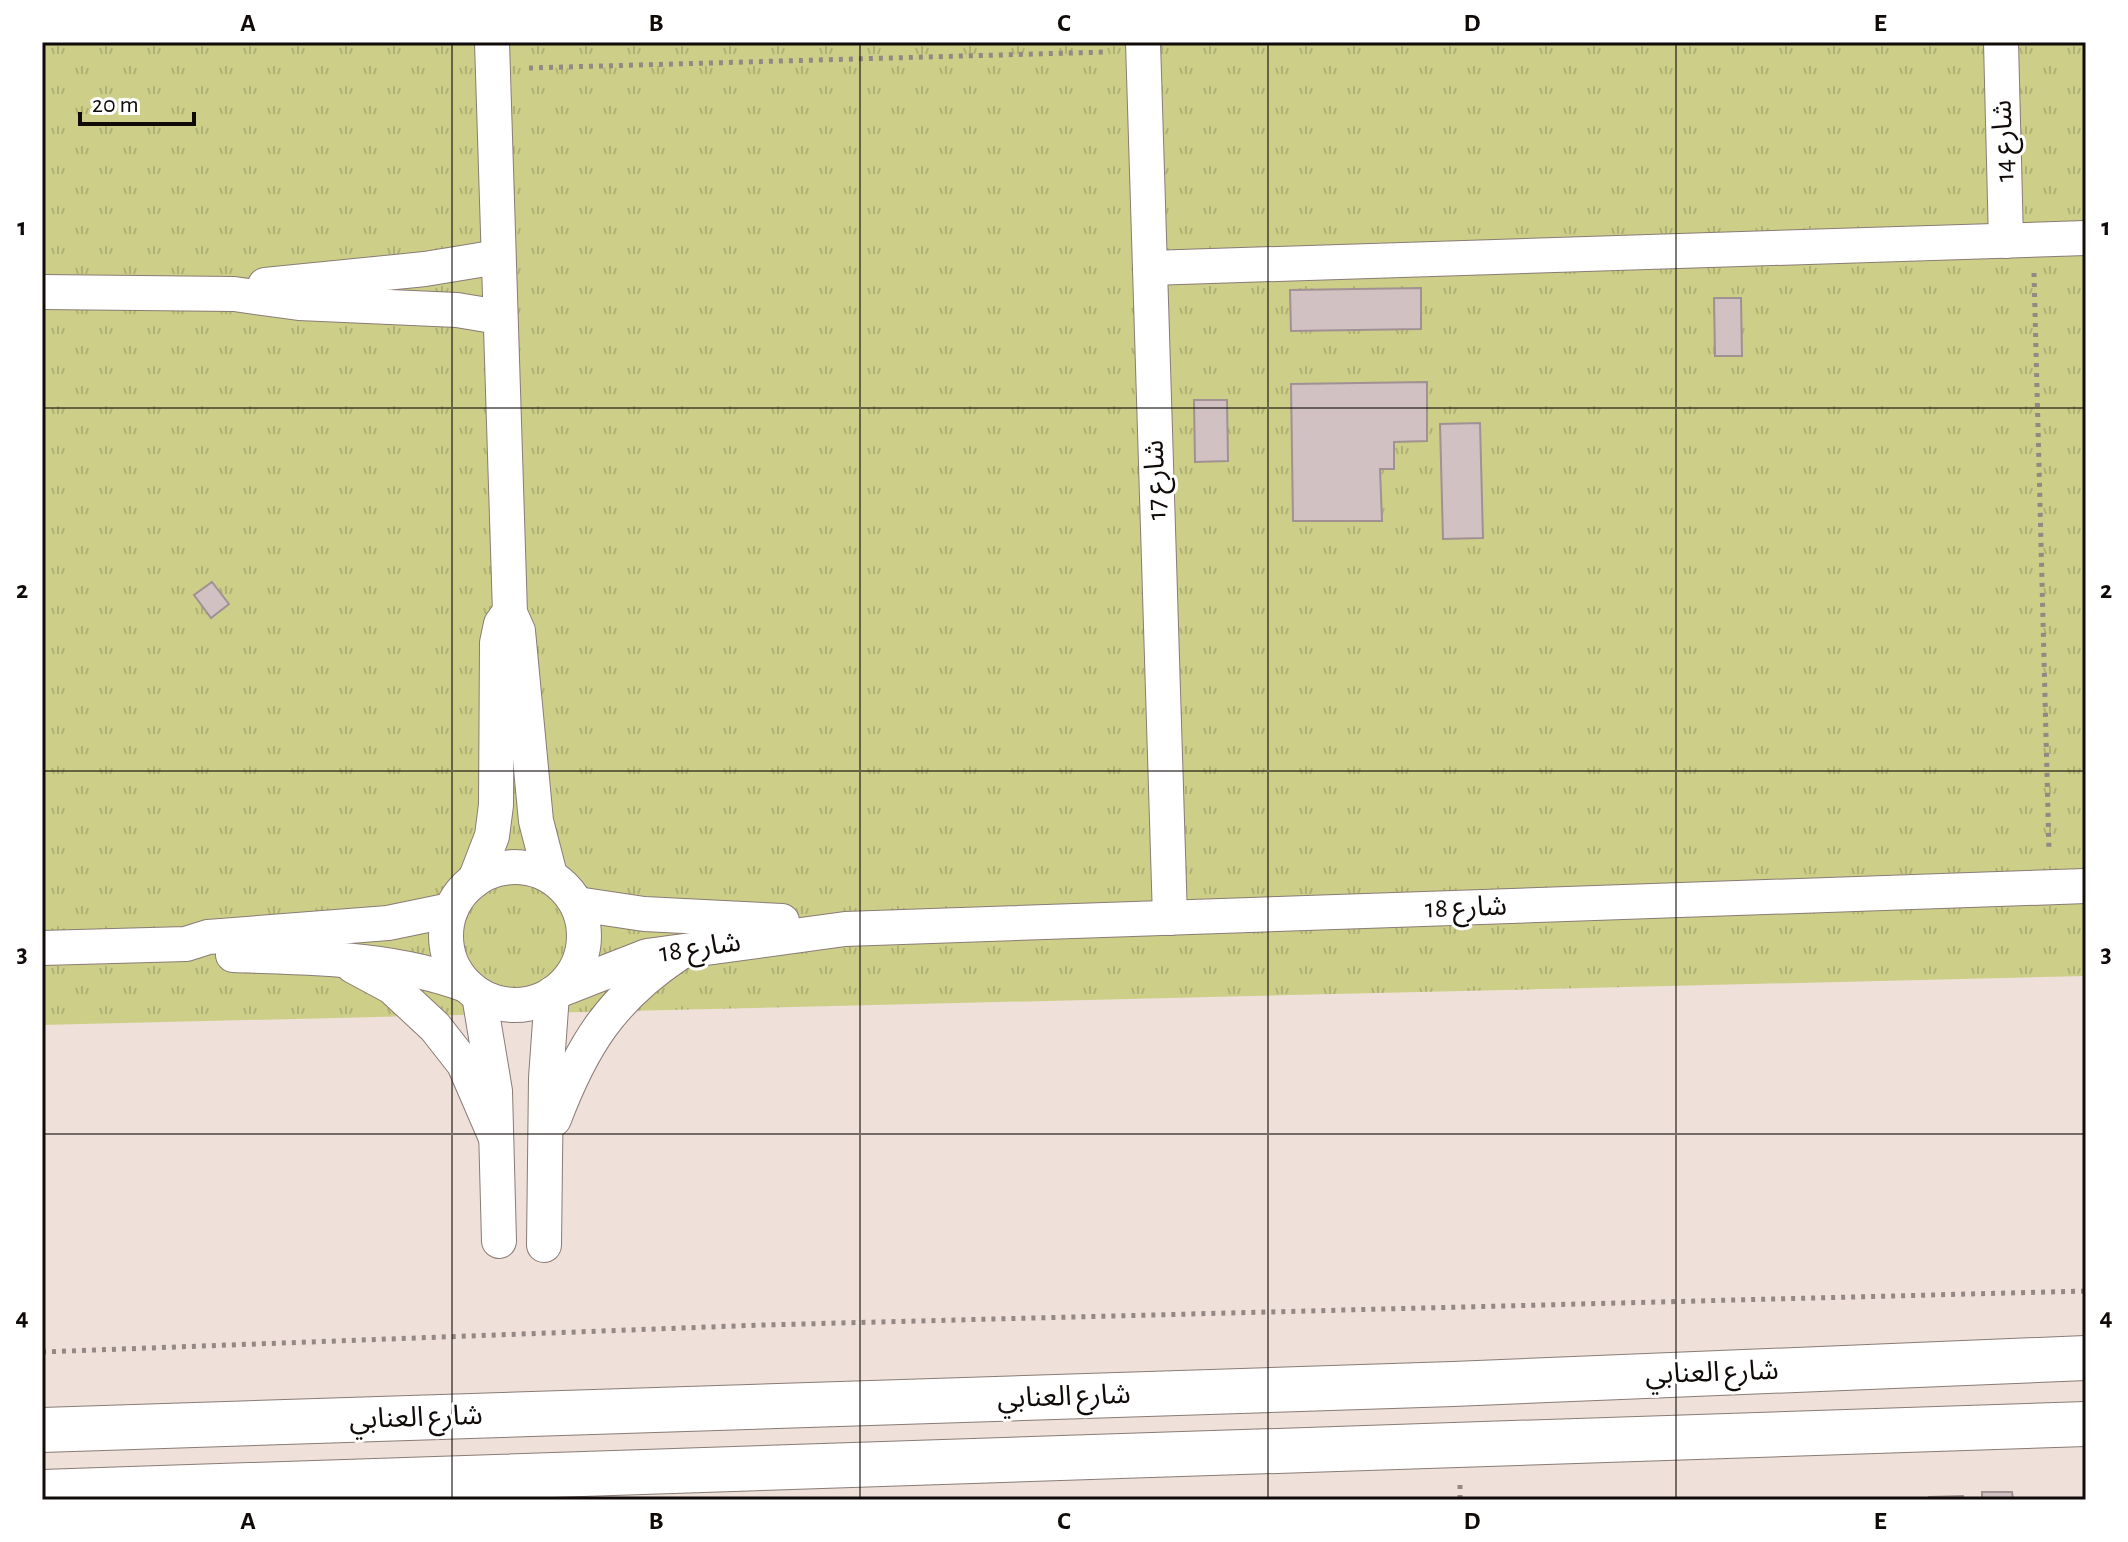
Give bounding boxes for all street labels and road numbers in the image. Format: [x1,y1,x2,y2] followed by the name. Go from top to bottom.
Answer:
[1989,99,2024,183] street label: شارع 14
[1141,439,1176,521] street label: شارع 17
[1424,893,1508,928] street label: شارع 18
[657,928,743,973] street label: شارع 18
[1645,1357,1779,1395] street label: شارع العنابي
[997,1381,1131,1419] street label: شارع العنابي
[349,1402,483,1440] street label: شارع العنابي

